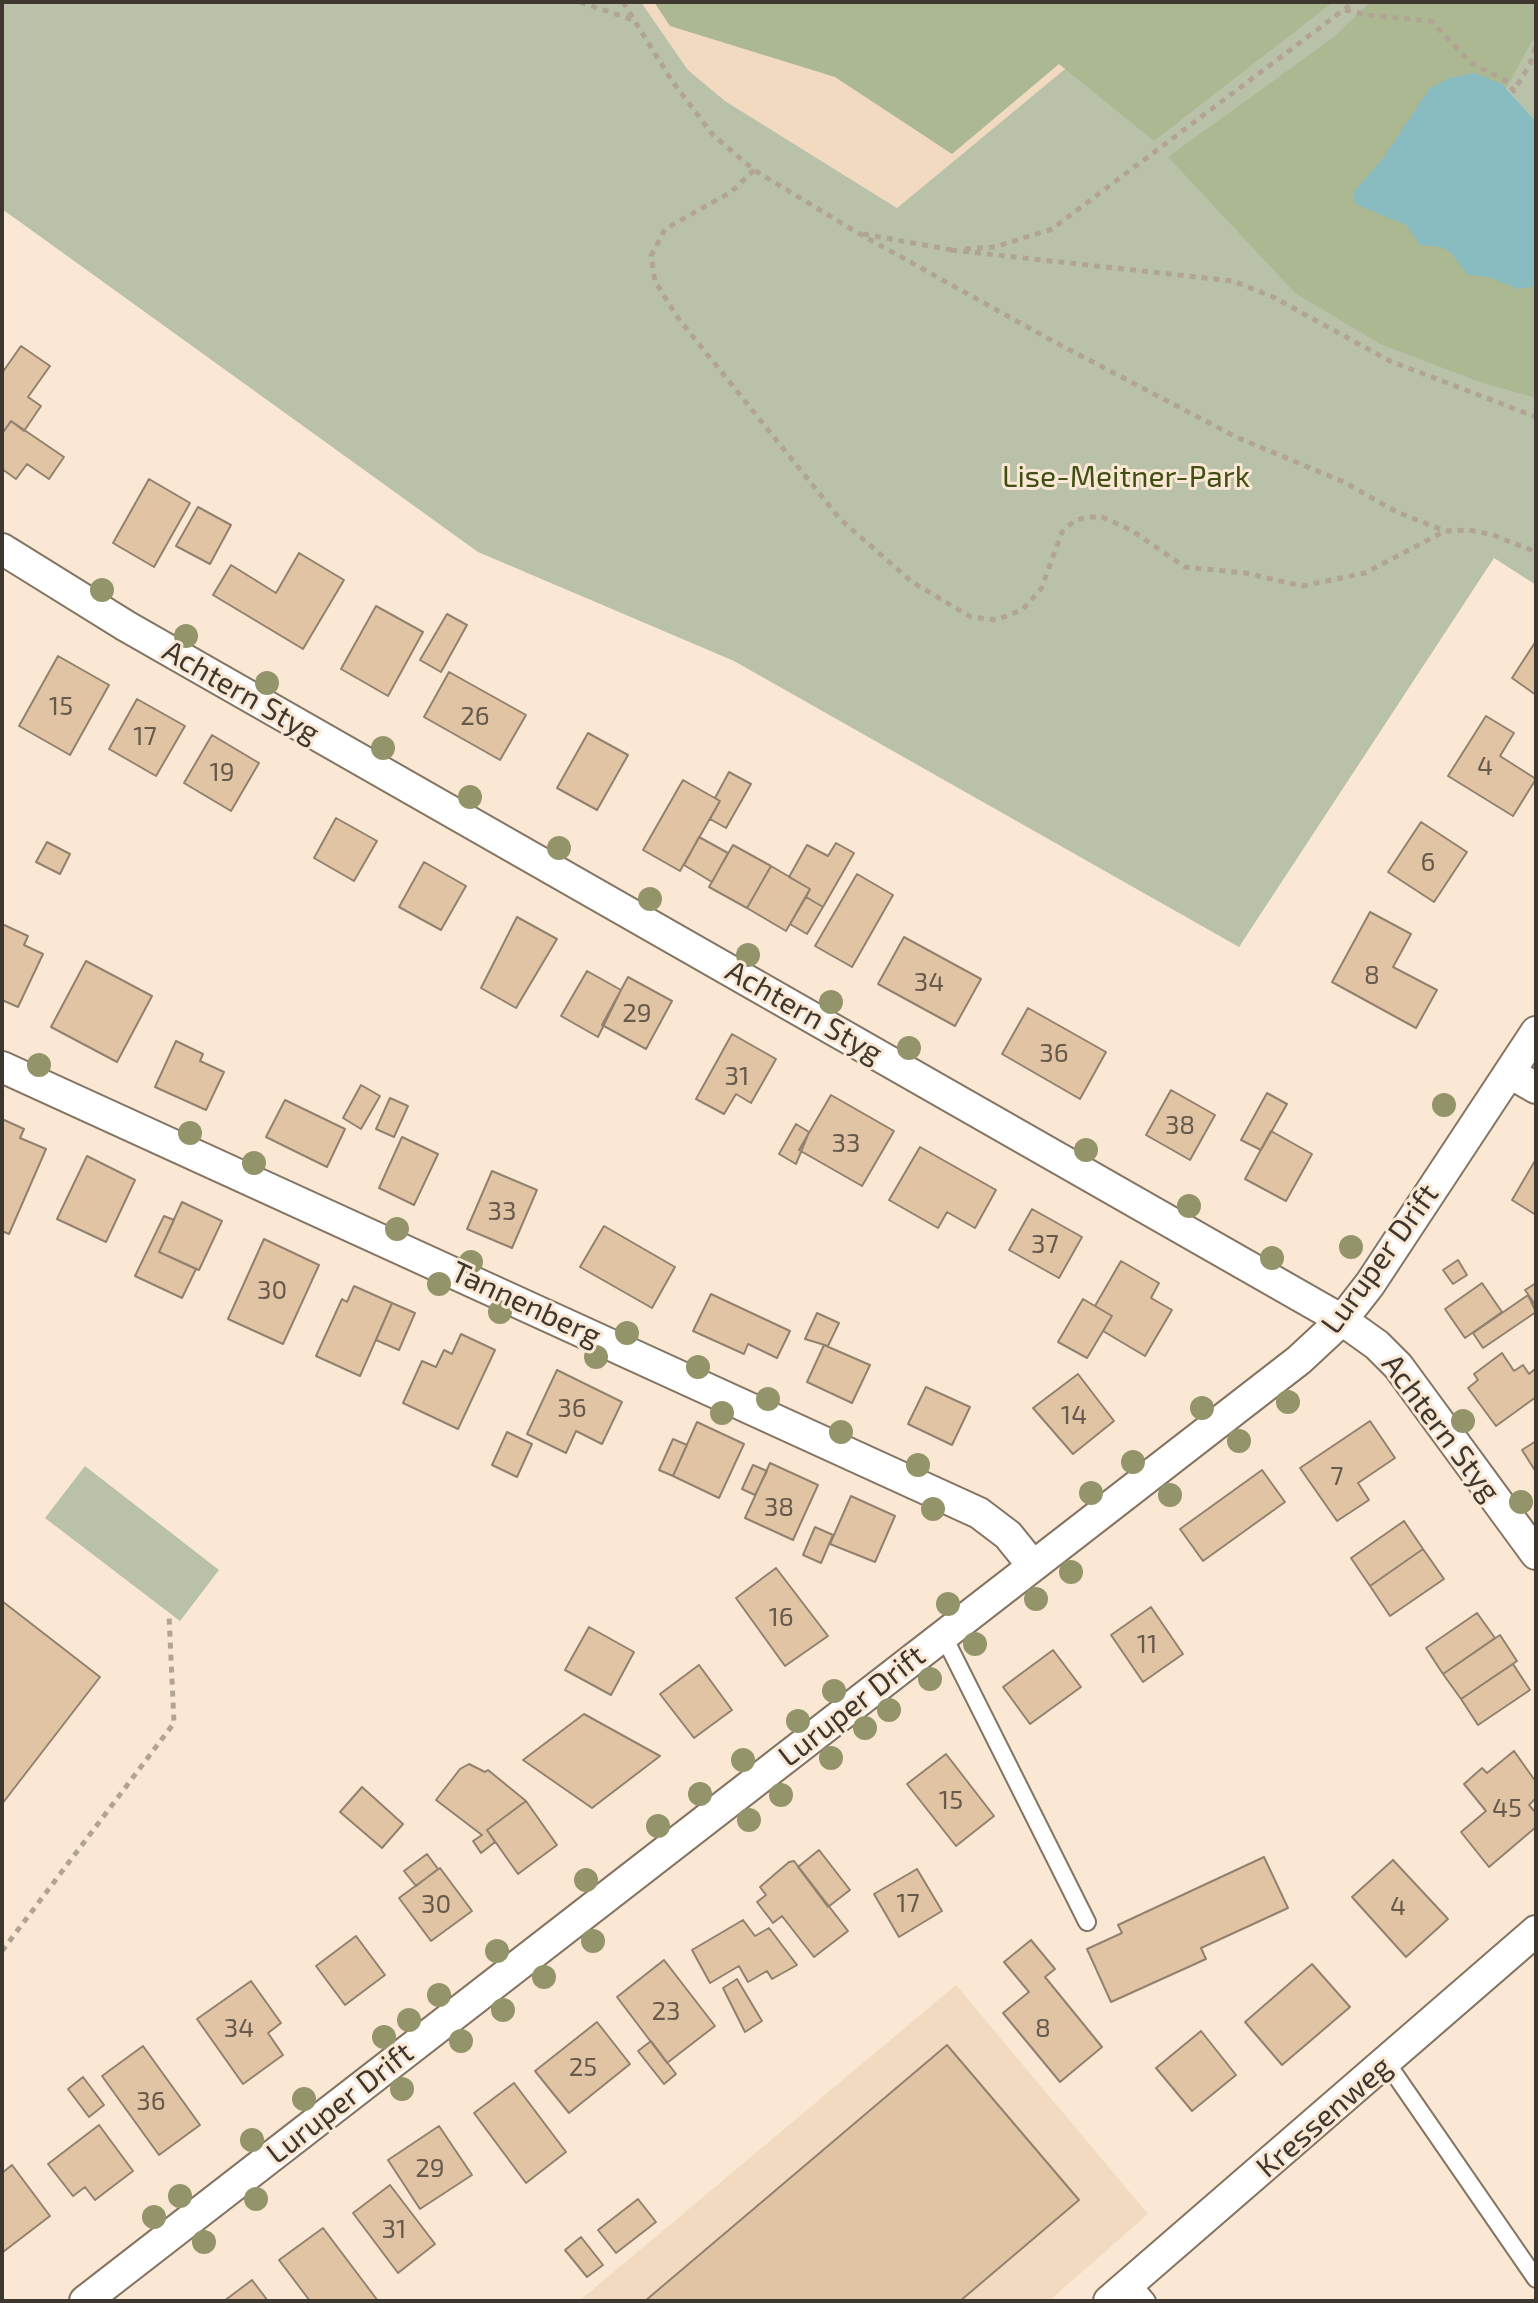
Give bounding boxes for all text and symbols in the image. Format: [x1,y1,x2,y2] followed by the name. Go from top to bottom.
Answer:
[1002,459,1250,495] park label: Lise-Meitner-Park
[156,633,326,751] street label: Achtern Styg
[49,690,73,722] house number: 15
[460,700,490,732] house number: 26
[133,720,157,752] house number: 17
[1477,750,1493,782] house number: 4
[209,756,235,788] house number: 19
[1421,846,1435,878] house number: 6
[719,953,889,1071] street label: Achtern Styg
[1364,959,1380,991] house number: 8
[914,966,944,998] house number: 34
[622,997,652,1029] house number: 29
[1039,1037,1069,1069] house number: 36
[725,1060,749,1092] house number: 31
[1165,1109,1195,1141] house number: 38
[832,1127,860,1159] house number: 33
[1314,1177,1446,1341] street label: Luruper Drift
[488,1195,516,1227] house number: 33
[1031,1228,1059,1260] house number: 37
[445,1254,607,1354] street label: Tannenberg
[257,1274,287,1306] house number: 30
[1374,1347,1508,1509] street label: Achtern Styg
[557,1392,587,1424] house number: 36
[1061,1399,1087,1431] house number: 14
[1330,1460,1344,1492] house number: 7
[764,1491,794,1523] house number: 38
[768,1601,794,1633] house number: 16
[1137,1628,1157,1660] house number: 11
[772,1638,932,1774] street label: Luruper Drift
[939,1784,963,1816] house number: 15
[1492,1792,1522,1824] house number: 45
[896,1887,920,1919] house number: 17
[421,1888,451,1920] house number: 30
[1390,1890,1406,1922] house number: 4
[651,1995,681,2027] house number: 23
[224,2012,254,2044] house number: 34
[1035,2012,1051,2044] house number: 8
[260,2035,420,2171] street label: Luruper Drift
[1249,2049,1399,2185] street label: Kressenweg
[569,2051,597,2083] house number: 25
[136,2085,166,2117] house number: 36
[415,2152,445,2184] house number: 29
[382,2213,406,2245] house number: 31

